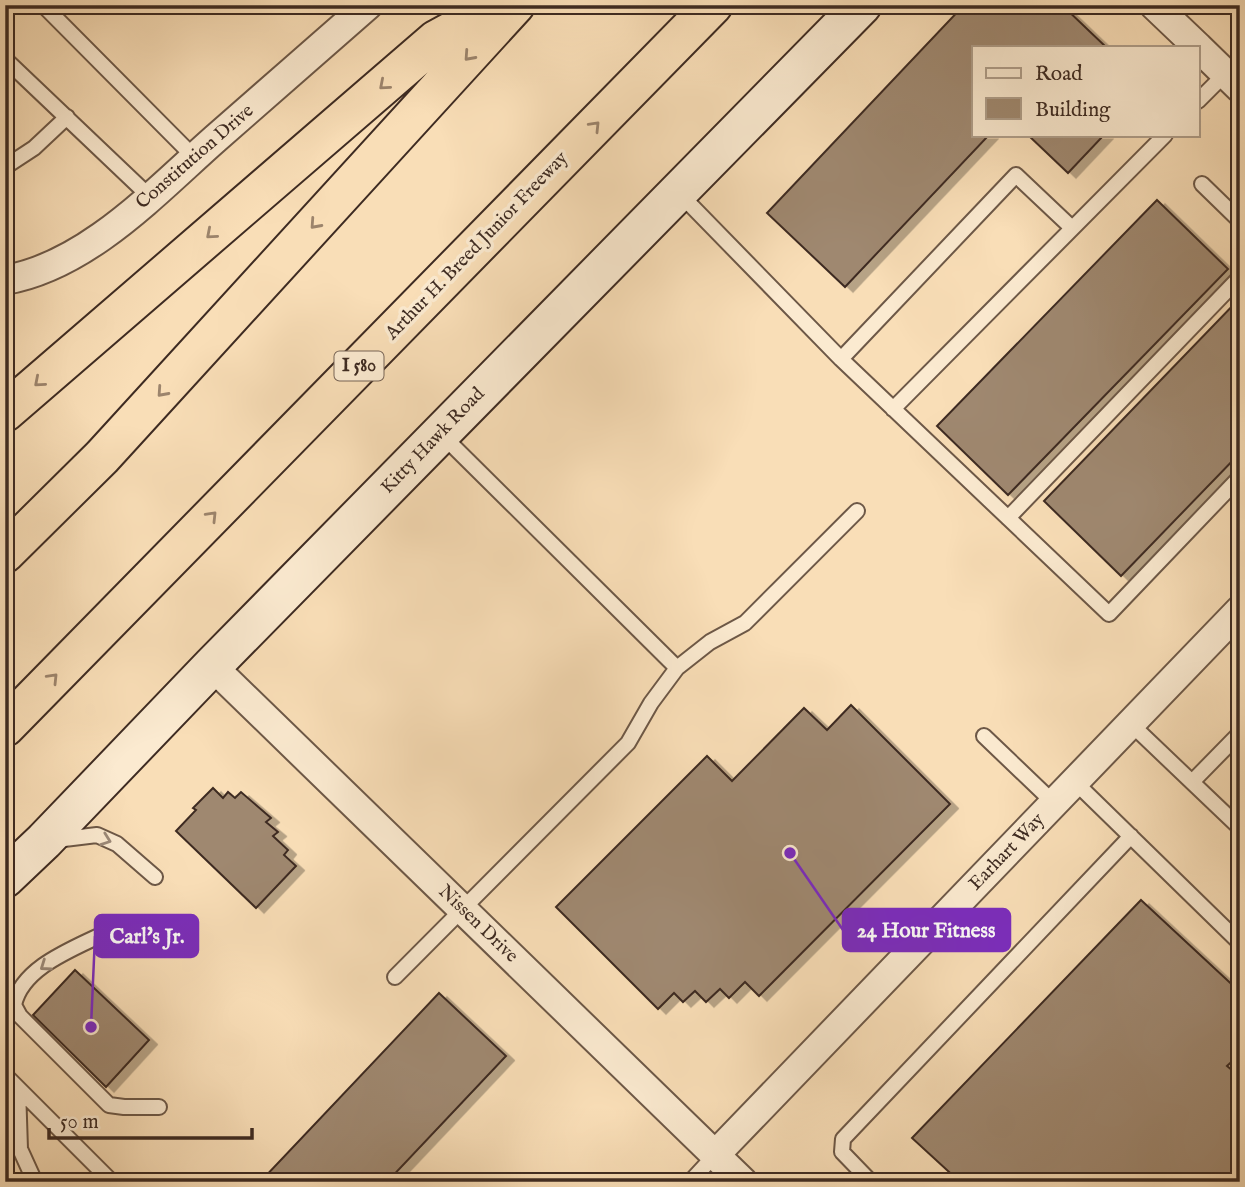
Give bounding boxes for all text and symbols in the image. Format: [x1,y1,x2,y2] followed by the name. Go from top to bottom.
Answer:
[972,46,1200,136] legend
[464,48,477,61] one-way arrow
[1035,61,1083,88] text: Road
[379,77,392,89] one-way arrow
[1035,97,1111,124] text: Building
[131,99,259,215] street label: Constitution Drive
[586,121,599,134] one-way arrow
[380,146,574,346] street label: Arthur H. Breed Junior Freeway
[311,216,324,229] one-way arrow
[207,226,220,238] one-way arrow
[334,352,384,380] road number: I 580
[34,374,47,386] one-way arrow
[376,382,491,499] street label: Kitty Hawk Road
[158,384,170,397] one-way arrow
[204,511,217,524] one-way arrow
[45,674,57,686] one-way arrow
[964,808,1050,896] street label: Earhart Way
[99,832,111,846] one-way arrow
[433,880,523,968] street label: Nissen Drive
[843,909,1010,951] callout: 24 Hour Fitness
[95,915,198,957] callout: Carl's Jr.
[857,918,995,945] text: 24 Hour Fitness
[109,924,185,951] text: Carl's Jr.
[40,958,53,970] one-way arrow
[49,1096,252,1140] scale bar
[60,1109,99,1136] text: 50 m

